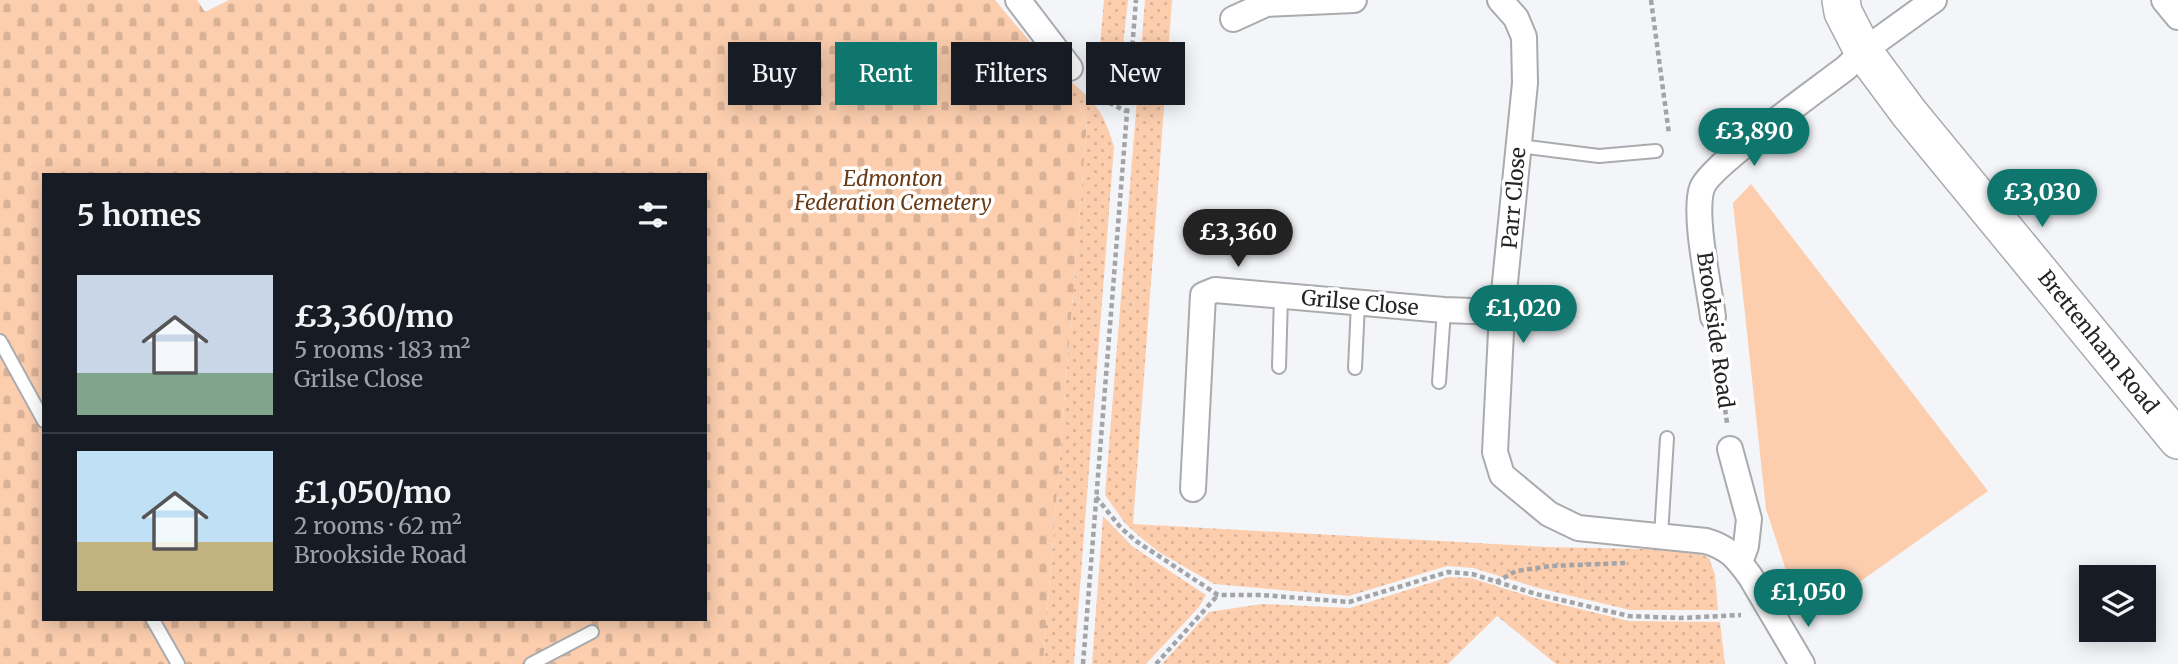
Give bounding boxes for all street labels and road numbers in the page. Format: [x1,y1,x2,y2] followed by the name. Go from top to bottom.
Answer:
[1496,146,1531,250] street label: Parr Close
[1691,250,1740,410] street label: Brookside Road
[2032,265,2165,419] street label: Brettenham Road
[1300,284,1420,321] street label: Grilse Close

